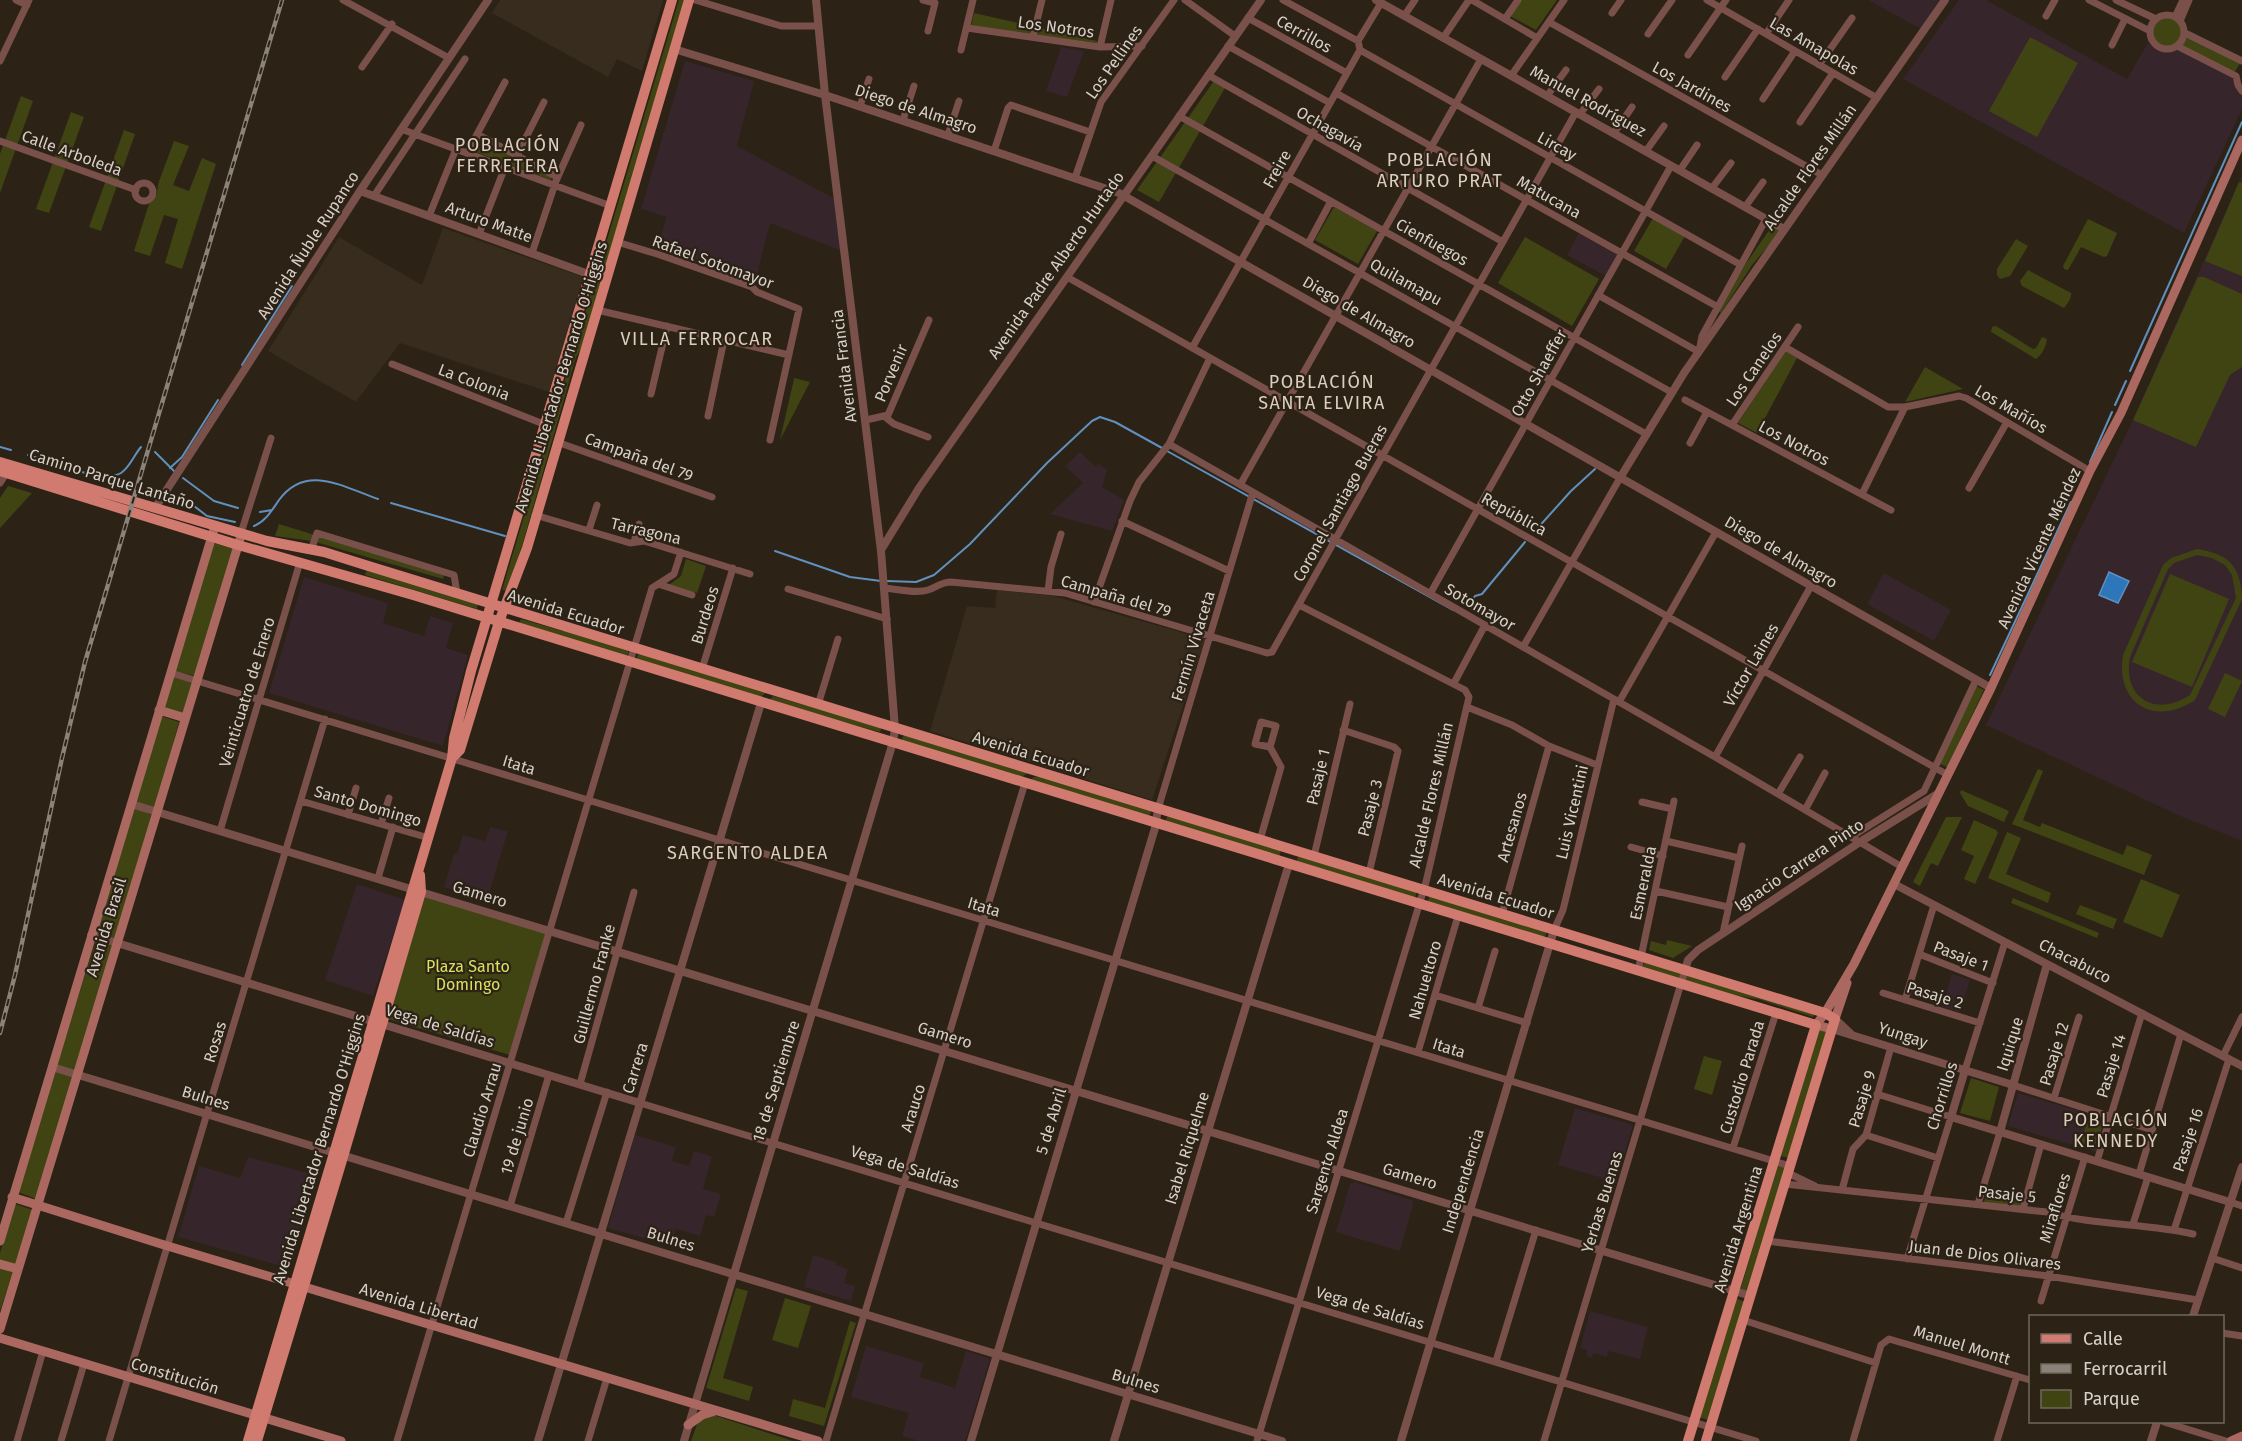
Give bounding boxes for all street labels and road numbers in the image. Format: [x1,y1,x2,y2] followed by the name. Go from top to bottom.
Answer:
[1273,11,1335,57] street label: Cerrillos
[1016,12,1096,42] street label: Los Notros
[1766,13,1862,79] street label: Las Amapolas
[1082,21,1146,103] street label: Los Pellines
[1649,57,1735,117] street label: Los Jardines
[1527,61,1649,141] street label: Manuel Rodríguez
[853,80,979,138] street label: Diego de Almagro
[1759,100,1861,234] street label: Alcalde Flores Millán
[1293,102,1367,156] street label: Ochagavía
[19,126,125,180] street label: Calle Arboleda
[1534,128,1580,165] street label: Lircay
[1259,147,1295,191] street label: Freire
[253,167,363,323] street label: Avenida Ñuble Rupanco
[984,168,1128,362] street label: Avenida Padre Alberto Hurtado
[1514,172,1584,222] street label: Matucana
[443,198,535,246] street label: Arturo Matte
[1392,214,1472,270] street label: Cienfuegos
[650,231,777,293] street label: Rafael Sotomayor
[511,239,611,515] street label: Avenida Libertador Bernardo O'Higgins
[1367,254,1445,310] street label: Quilamapu
[1299,272,1419,352] street label: Diego de Almagro
[828,308,860,424] street label: Avenida Francia
[1507,325,1571,420] street label: Otto Shaeffer
[1722,328,1786,410] street label: Los Canelos
[870,340,912,405] street label: Porvenir
[435,360,513,404] street label: La Colonia
[1971,381,2051,437] street label: Los Mañíos
[1755,416,1833,470] street label: Los Notros
[1289,421,1391,585] street label: Coronel Santiago Bueras
[582,429,696,485] street label: Campaña del 79
[27,445,197,513] street label: Camino Parque Lantaño
[1993,465,2085,631] street label: Avenida Vicente Méndez
[1478,488,1550,540] street label: República
[1721,512,1841,592] street label: Diego de Almagro
[609,514,683,548] street label: Tarragona
[1059,571,1173,621] street label: Campaña del 79
[1441,579,1519,635] street label: Sotomayor
[687,584,723,646] street label: Burdeos
[505,585,627,639] street label: Avenida Ecuador
[1167,589,1219,703] street label: Fermín Vivaceta
[215,615,279,769] street label: Veinticuatro de Enero
[1719,620,1783,710] street label: Víctor Laines
[1405,720,1457,870] street label: Alcalde Flores Millán
[970,727,1092,781] street label: Avenida Ecuador
[1302,747,1334,807] street label: Pasaje 1
[500,751,538,779] street label: Itata
[1552,763,1592,861] street label: Luis Vicentini
[1354,777,1386,839] street label: Pasaje 3
[312,782,424,830] street label: Santo Domingo
[1493,790,1531,864] street label: Artesanos
[1731,815,1867,915] street label: Ignacio Carrera Pinto
[1626,844,1660,922] street label: Esmeralda
[1435,869,1557,923] street label: Avenida Ecuador
[82,875,130,979] street label: Avenida Brasil
[450,877,510,911] street label: Gamero
[965,893,1003,921] street label: Itata
[569,922,619,1046] street label: Guillermo Franke
[2036,935,2114,987] street label: Chacabuco
[1931,937,1991,975] street label: Pasaje 1
[1405,938,1445,1022] street label: Nahueltoro
[1904,977,1966,1013] street label: Pasaje 2
[383,1000,497,1052] street label: Vega de Saldías
[269,1011,369,1287] street label: Avenida Libertador Bernardo O'Higgins
[1993,1015,2027,1073] street label: Iquique
[748,1018,804,1144] street label: 18 de Septiembre
[915,1018,975,1052] street label: Gamero
[1716,1018,1768,1136] street label: Custodio Parada
[1876,1018,1930,1052] street label: Yungay
[200,1019,230,1065] street label: Rosas
[2035,1020,2073,1088] street label: Pasaje 12
[2092,1031,2130,1100] street label: Pasaje 14
[1430,1034,1468,1062] street label: Itata
[618,1040,652,1096] street label: Carrera
[459,1060,505,1160] street label: Claudio Arrau
[1923,1060,1961,1132] street label: Chorrillos
[1844,1068,1880,1130] street label: Pasaje 9
[180,1082,232,1114] street label: Bulnes
[897,1082,929,1134] street label: Arauco
[1032,1085,1070,1157] street label: 5 de Abril
[1161,1089,1213,1207] street label: Isabel Riquelme
[496,1095,538,1177] street label: 19 de junio
[1302,1106,1352,1216] street label: Sargento Aldea
[2169,1106,2207,1174] street label: Pasaje 16
[1438,1126,1488,1236] street label: Independencia
[848,1141,962,1193] street label: Vega de Saldías
[1577,1149,1627,1255] street label: Yerbas Buenas
[1380,1159,1440,1193] street label: Gamero
[1710,1163,1766,1295] street label: Avenida Argentina
[2035,1171,2075,1245] street label: Miraflores
[1977,1182,2037,1206] street label: Pasaje 5
[645,1223,697,1255] street label: Bulnes
[1908,1236,2062,1274] street label: Juan de Dios Olivares
[357,1279,481,1333] street label: Avenida Libertad
[1313,1282,1427,1334] street label: Vega de Saldías
[1911,1321,2013,1369] street label: Manuel Montt
[129,1354,221,1398] street label: Constitución
[1110,1365,1162,1397] street label: Bulnes

